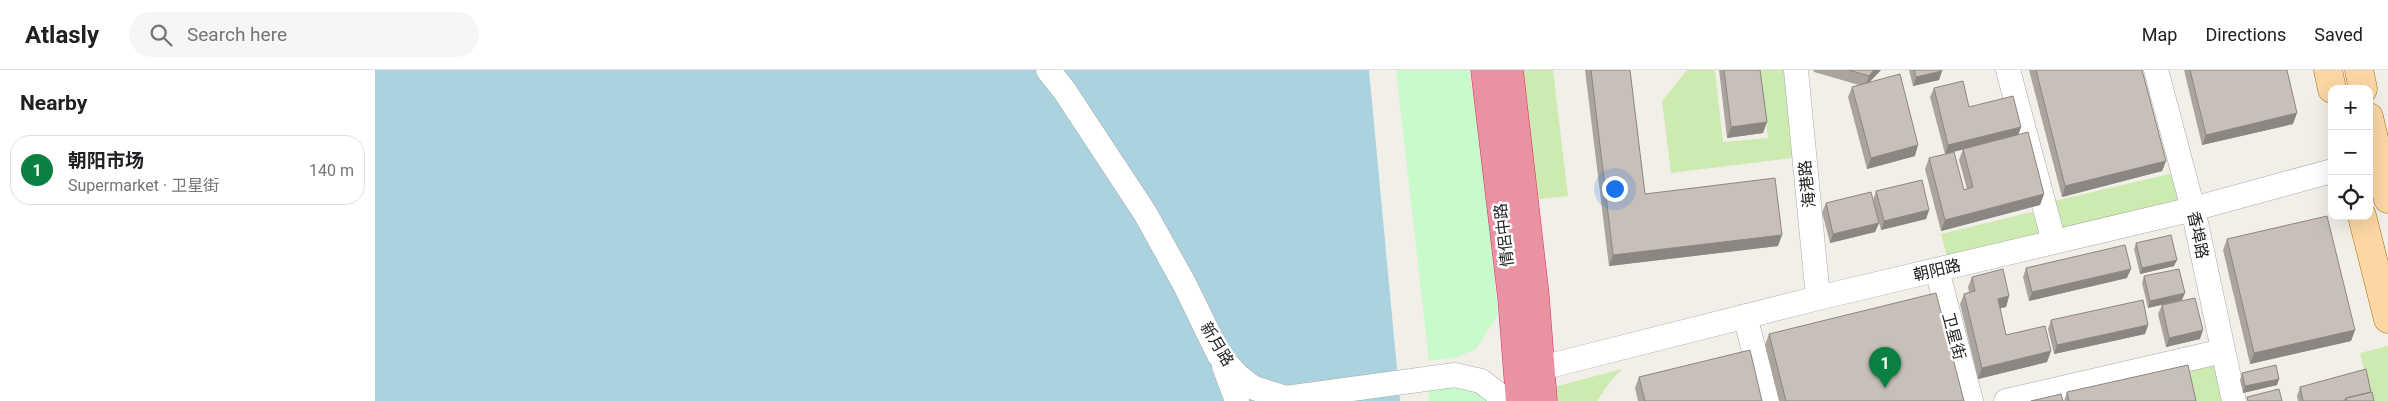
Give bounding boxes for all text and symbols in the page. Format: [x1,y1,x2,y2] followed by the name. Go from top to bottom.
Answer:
[129,12,479,57] search box
[25,21,99,49] text: Atlasly
[147,21,175,49] icon: search
[187,23,287,46] text: Search here
[2142,24,2177,45] text: Map
[2205,24,2286,45] text: Directions
[2314,24,2363,45] text: Saved
[2328,85,2373,220] map controls
[2328,85,2373,130] button: +
[20,91,87,115] text: Nearby
[2328,130,2373,175] button: −
[68,149,144,172] text: 朝阳市场
[1795,159,1819,209] street label: 海港路
[32,161,42,180] text: 1
[309,161,354,180] text: 140 m
[2328,175,2373,220] button: locate
[68,176,219,195] text: Supermarket · 卫星街
[1602,176,1628,202] your location
[1491,202,1517,268] street label: 情侶中路
[2184,210,2212,260] street label: 香埠路
[1911,255,1963,285] street label: 朝阳路
[1939,310,1969,362] street label: 卫星街
[1196,319,1238,369] street label: 新月路
[1869,347,1901,388] pin: 1

